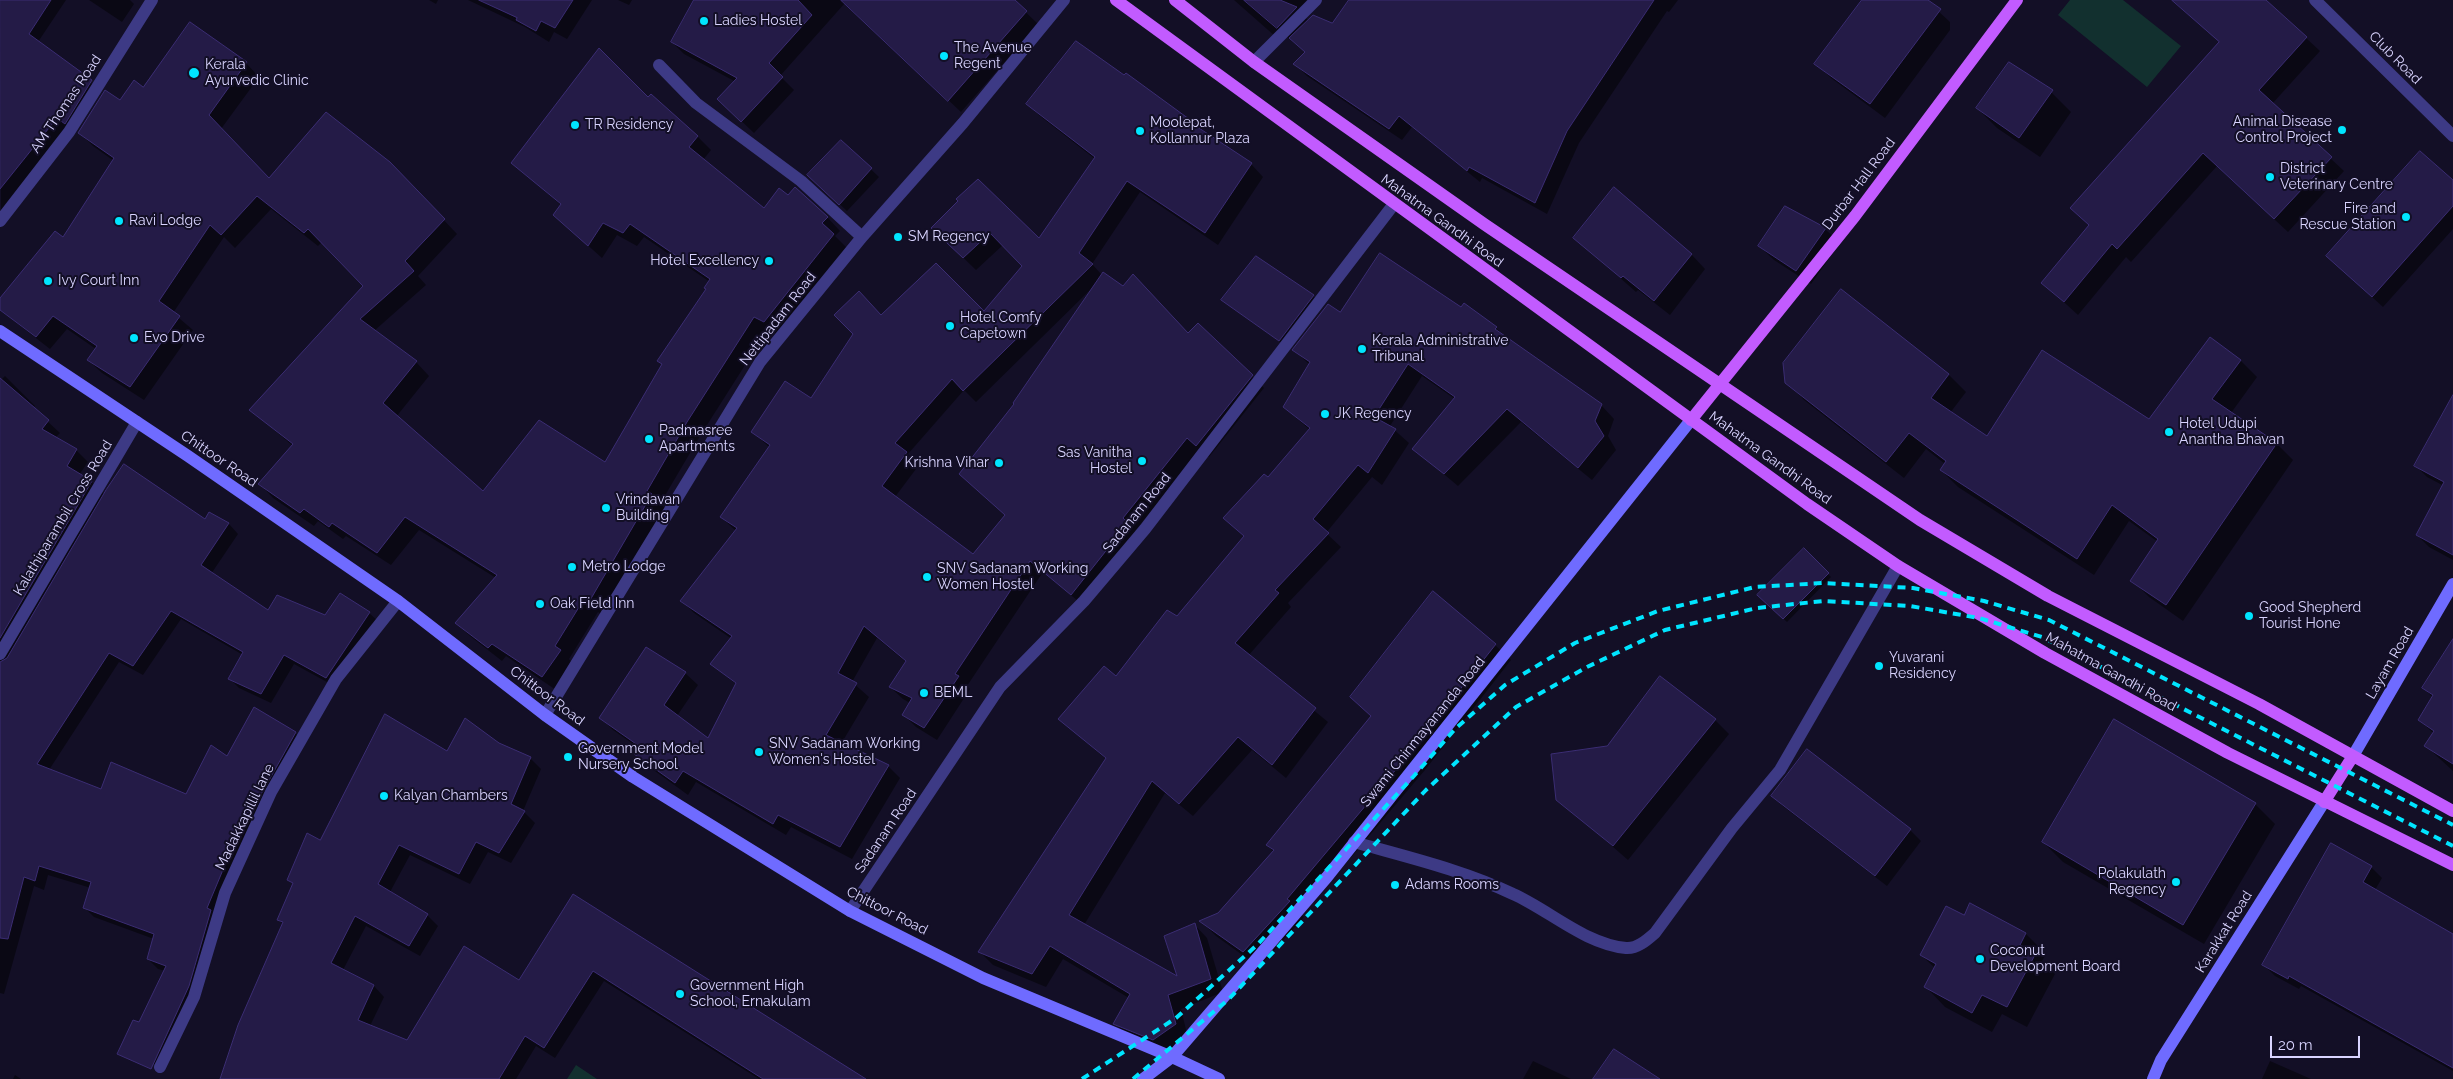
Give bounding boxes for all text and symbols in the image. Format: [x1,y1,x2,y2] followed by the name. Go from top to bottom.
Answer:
[714,13,802,29] place label: Ladies Hostel
[698,15,710,27] marker: Ladies Hostel
[2365,28,2425,88] street label: Club Road
[954,40,1032,72] place label: The Avenue Regent
[938,50,950,62] marker: The Avenue Regent
[27,52,105,156] street label: AM Thomas Road
[205,57,309,90] place label: Kerala Ayurvedic Clinic
[187,66,201,80] marker: Kerala Ayurvedic Clinic
[2233,114,2332,146] place label: Animal Disease Control Project
[1150,115,1250,148] place label: Moolepat, Kollannur Plaza
[585,117,673,133] place label: TR Residency
[569,119,581,131] marker: TR Residency
[2336,124,2348,136] marker: Animal Disease Control Project
[1134,125,1146,137] marker: Moolepat, Kollannur Plaza
[1819,135,1899,233] street label: Durbar Hall Road
[2280,161,2393,193] place label: District Veterinary Centre
[1378,171,1506,271] street label: Mahatma Gandhi Road
[2264,171,2276,183] marker: District Veterinary Centre
[2299,201,2396,233] place label: Fire and Rescue Station
[2400,211,2412,223] marker: Fire and Rescue Station
[129,213,201,229] place label: Ravi Lodge
[113,215,125,227] marker: Ravi Lodge
[908,229,990,245] place label: SM Regency
[892,231,904,243] marker: SM Regency
[650,253,759,269] place label: Hotel Excellency
[763,255,775,267] marker: Hotel Excellency
[736,269,820,369] street label: Nettipadam Road
[58,273,139,289] place label: Ivy Court Inn
[42,275,54,287] marker: Ivy Court Inn
[960,310,1042,342] place label: Hotel Comfy Capetown
[944,320,956,332] marker: Hotel Comfy Capetown
[144,330,205,346] place label: Evo Drive
[128,332,140,344] marker: Evo Drive
[1372,333,1508,366] place label: Kerala Administrative Tribunal
[1356,343,1368,355] marker: Kerala Administrative Tribunal
[1335,406,1412,422] place label: JK Regency
[1319,408,1331,420] marker: JK Regency
[1706,408,1834,508] street label: Mahatma Gandhi Road
[2179,416,2284,448] place label: Hotel Udupi Anantha Bhavan
[659,423,735,456] place label: Padmasree Apartments
[2163,426,2175,438] marker: Hotel Udupi Anantha Bhavan
[177,427,261,491] street label: Chittoor Road
[643,433,655,445] marker: Padmasree Apartments
[10,437,116,599] street label: Kalathiparambil Cross Road
[1057,445,1132,478] place label: Sas Vanitha Hostel
[904,455,989,471] place label: Krishna Vihar
[1136,455,1148,467] marker: Sas Vanitha Hostel
[993,457,1005,469] marker: Krishna Vihar
[1100,470,1174,556] street label: Sadanam Road
[616,492,680,524] place label: Vrindavan Building
[600,502,612,514] marker: Vrindavan Building
[582,559,666,575] place label: Metro Lodge
[566,561,578,573] marker: Metro Lodge
[937,561,1088,594] place label: SNV Sadanam Working Women Hostel
[921,571,933,583] marker: SNV Sadanam Working Women Hostel
[550,596,634,612] place label: Oak Field Inn
[534,598,546,610] marker: Oak Field Inn
[2259,600,2361,632] place label: Good Shepherd Tourist Hone
[2243,610,2255,622] marker: Good Shepherd Tourist Hone
[2363,624,2417,702] street label: Layam Road
[2043,629,2179,715] street label: Mahatma Gandhi Road
[1889,650,1956,682] place label: Yuvarani Residency
[1357,654,1489,810] street label: Swami Chinmayananda Road
[1873,660,1885,672] marker: Yuvarani Residency
[506,663,588,729] street label: Chittoor Road
[934,685,972,701] place label: BEML
[918,687,930,699] marker: BEML
[769,736,920,769] place label: SNV Sadanam Working Women's Hostel
[578,741,703,774] place label: Government Model Nursery School
[753,746,765,758] marker: SNV Sadanam Working Women's Hostel
[562,751,574,763] marker: Government Model Nursery School
[212,761,278,873] street label: Madakkapillil lane
[852,786,920,876] street label: Sadanam Road
[394,788,508,804] place label: Kalyan Chambers
[378,790,390,802] marker: Kalyan Chambers
[2098,866,2166,899] place label: Polakulath Regency
[2170,876,2182,888] marker: Polakulath Regency
[1405,877,1499,893] place label: Adams Rooms
[1389,879,1401,891] marker: Adams Rooms
[844,883,930,939] street label: Chittoor Road
[2192,888,2256,976] street label: Karakkat Road
[1990,943,2120,976] place label: Coconut Development Board
[1974,953,1986,965] marker: Coconut Development Board
[690,978,811,1010] place label: Government High School, Ernakulam
[674,988,686,1000] marker: Government High School, Ernakulam
[2273,1026,2363,1058] scale bar
[2278,1036,2313,1054] text: 20 m

